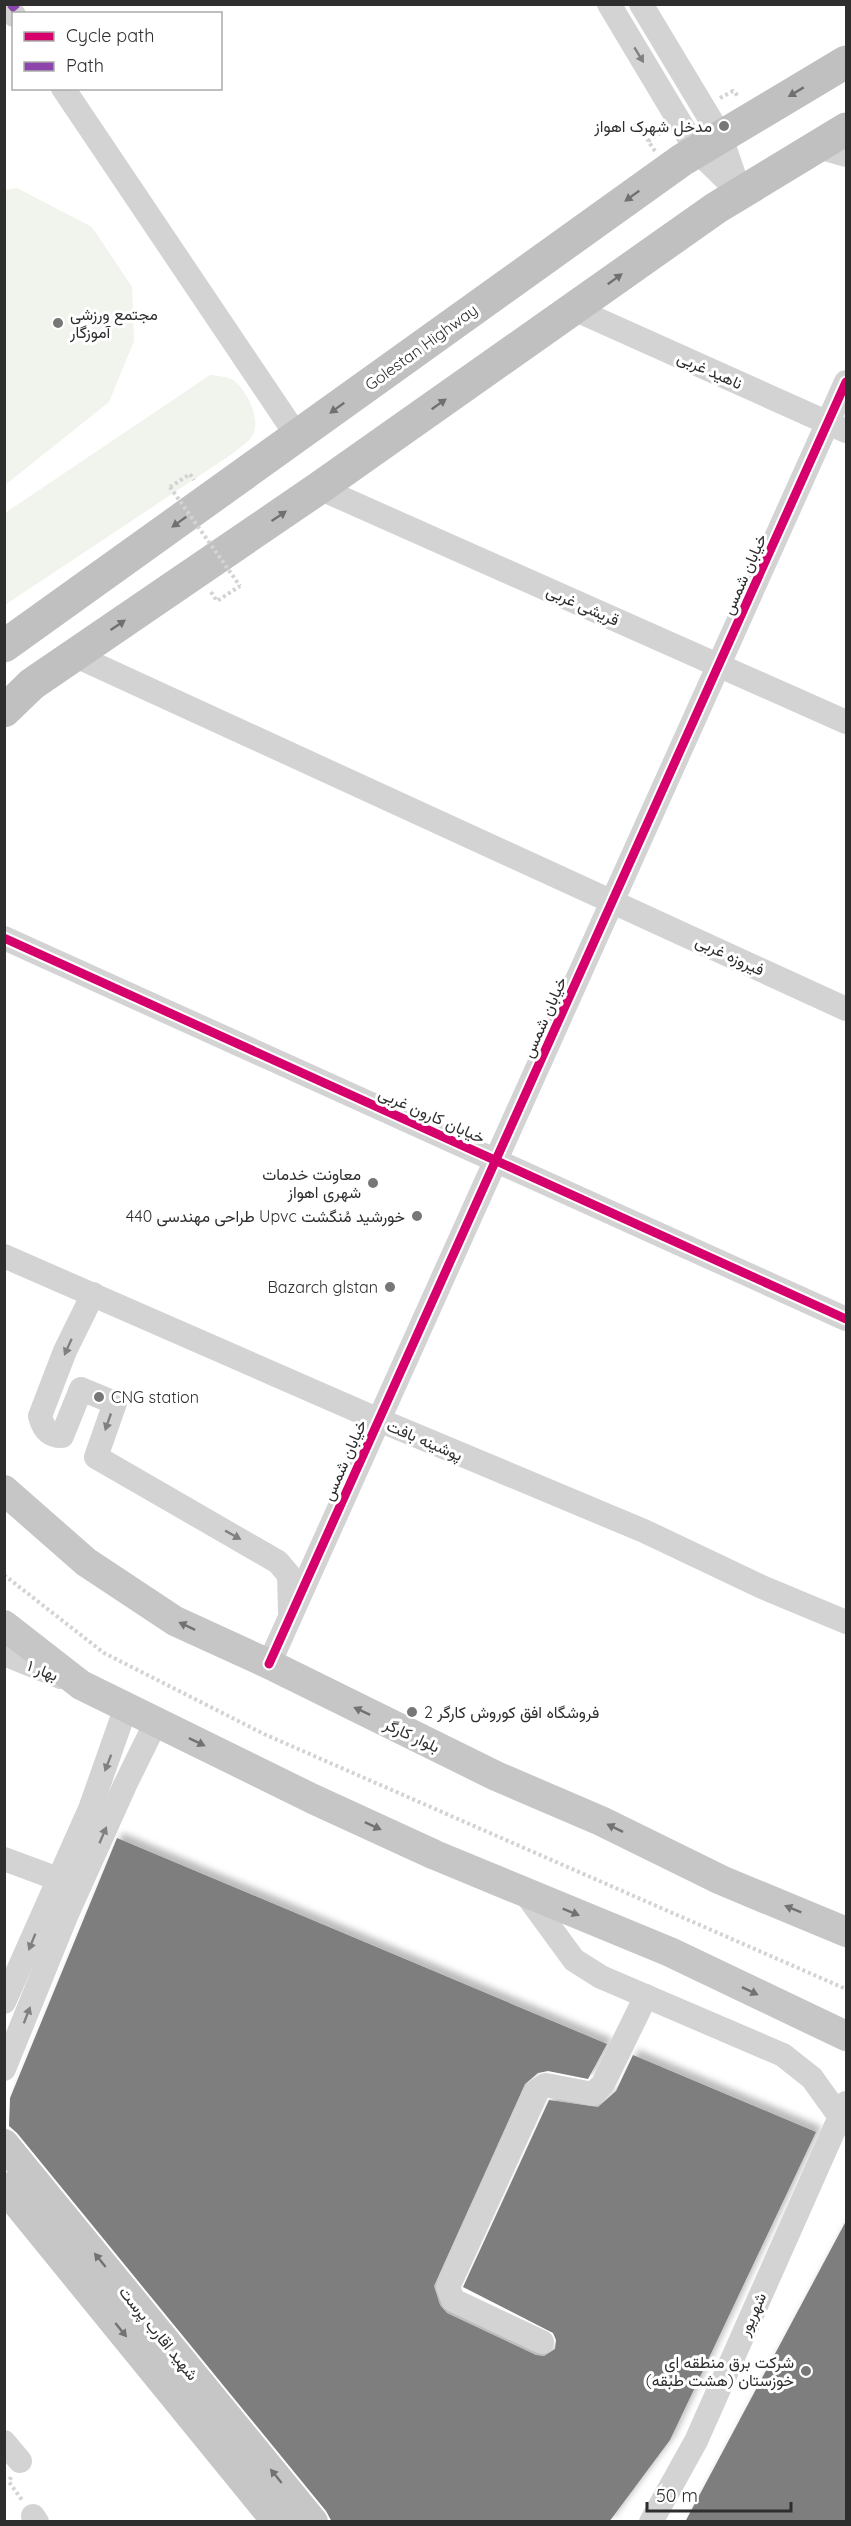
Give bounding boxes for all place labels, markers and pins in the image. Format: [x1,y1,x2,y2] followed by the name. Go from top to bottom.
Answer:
[593,116,712,137] place label: مدخل شهرک اهواز
[717,119,731,133] marker: مدخل شهرک اهواز
[69,304,158,343] place label: مجتمع ورزشی آموزگار
[51,316,65,330] marker: مجتمع ورزشی آموزگار
[262,1164,361,1203] place label: معاونت خدمات شهری اهواز
[366,1176,380,1190] marker: معاونت خدمات شهری اهواز
[126,1206,405,1227] place label: طراحی مهندسی 440 Upvc خورشید مُنگشت
[410,1209,424,1223] marker: طراحی مهندسی 440 Upvc خورشید مُنگشت
[267,1277,378,1297] place label: Bazarch glstan
[383,1280,397,1294] marker: Bazarch glstan
[111,1387,199,1407] place label: CNG station
[92,1390,106,1404] marker: CNG station
[424,1702,599,1723] place label: فروشگاه افق کوروش کارگر 2
[405,1705,419,1719] marker: فروشگاه افق کوروش کارگر 2
[646,2352,794,2391] place label: شرکت برق منطقه ای خوزستان (هشت طبقه)
[799,2364,813,2378] marker: شرکت برق منطقه ای خوزستان (هشت طبقه)

